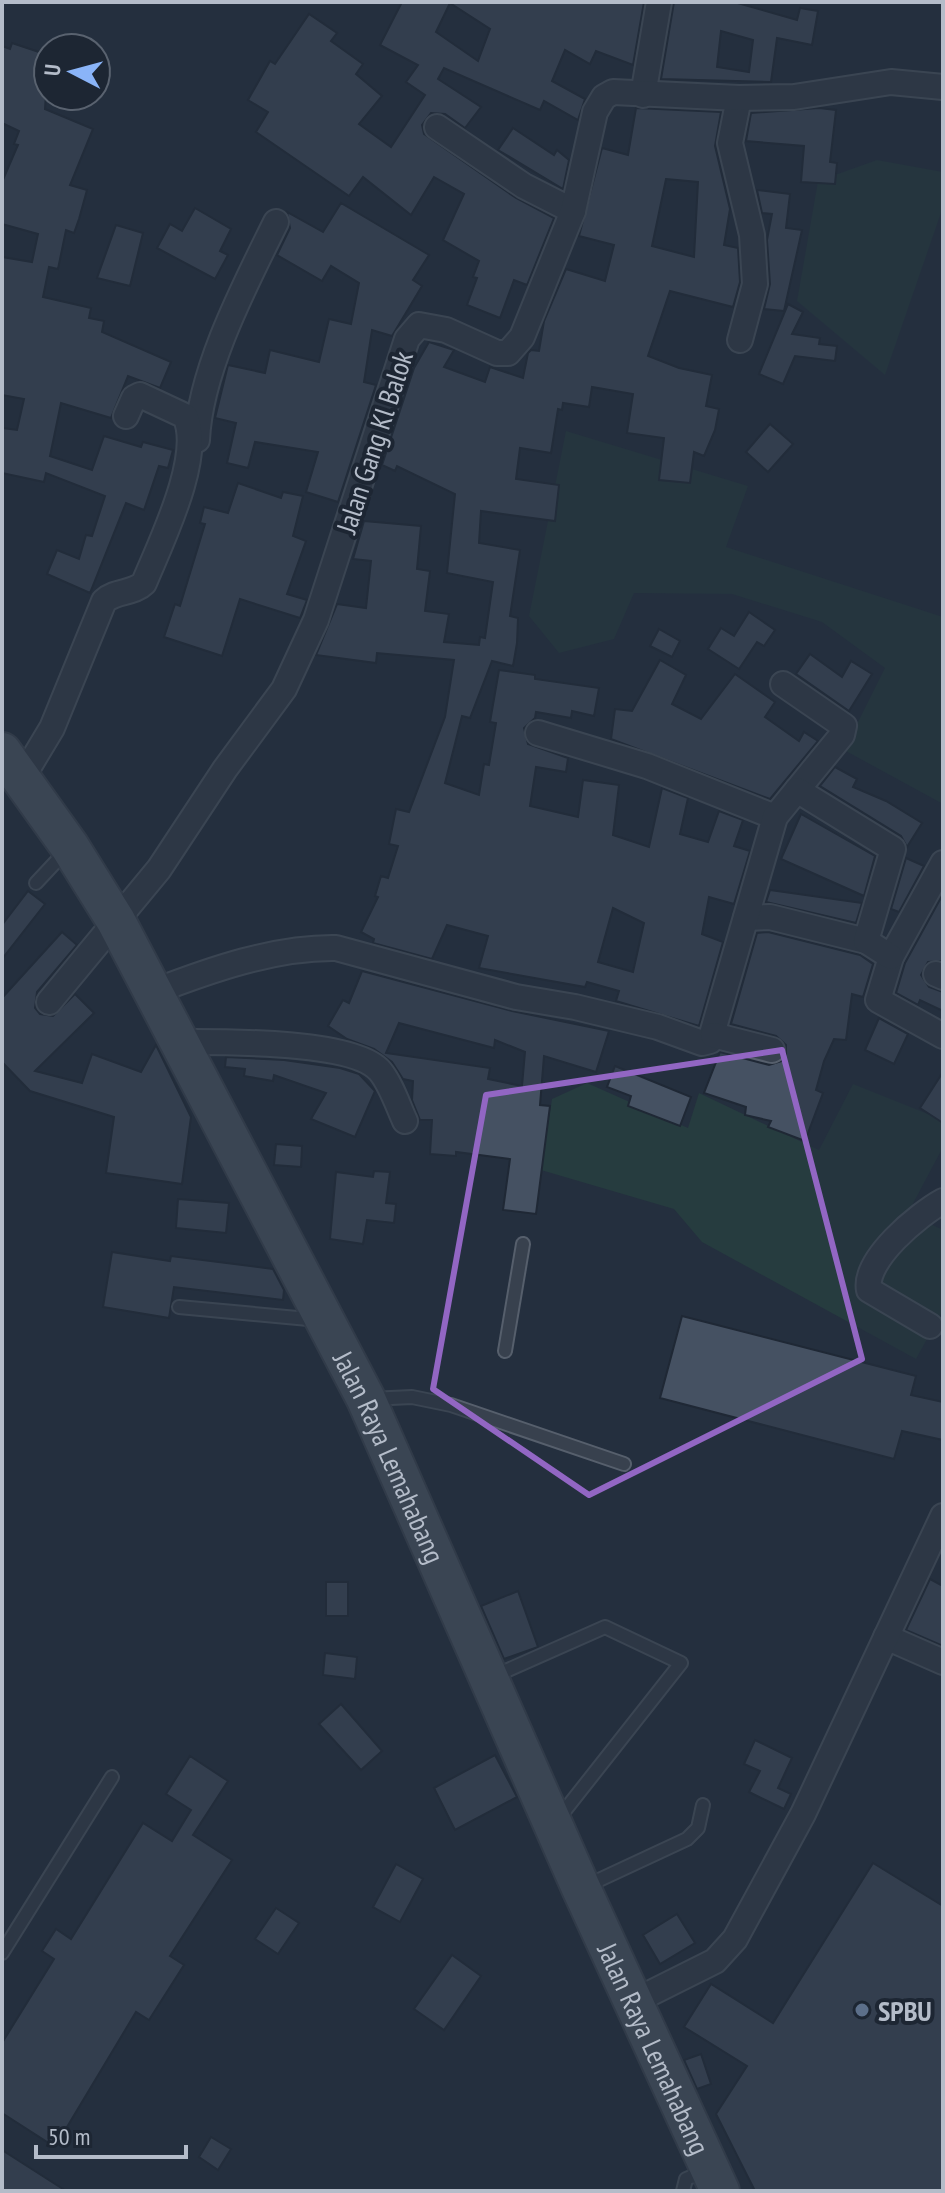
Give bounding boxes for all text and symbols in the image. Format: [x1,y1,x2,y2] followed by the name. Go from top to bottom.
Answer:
[32,32,112,112] north arrow
[38,63,67,77] text: U
[327,346,421,539] street label: Jalan Gang Kl Balok
[325,1344,454,1569] street label: Jalan Raya Lemahabang
[590,1936,719,2160] street label: Jalan Raya Lemahabang
[878,1992,932,2029] place label: SPBU
[853,2001,871,2019] marker: SPBU
[36,2109,186,2159] scale bar
[48,2121,90,2152] text: 50 m

